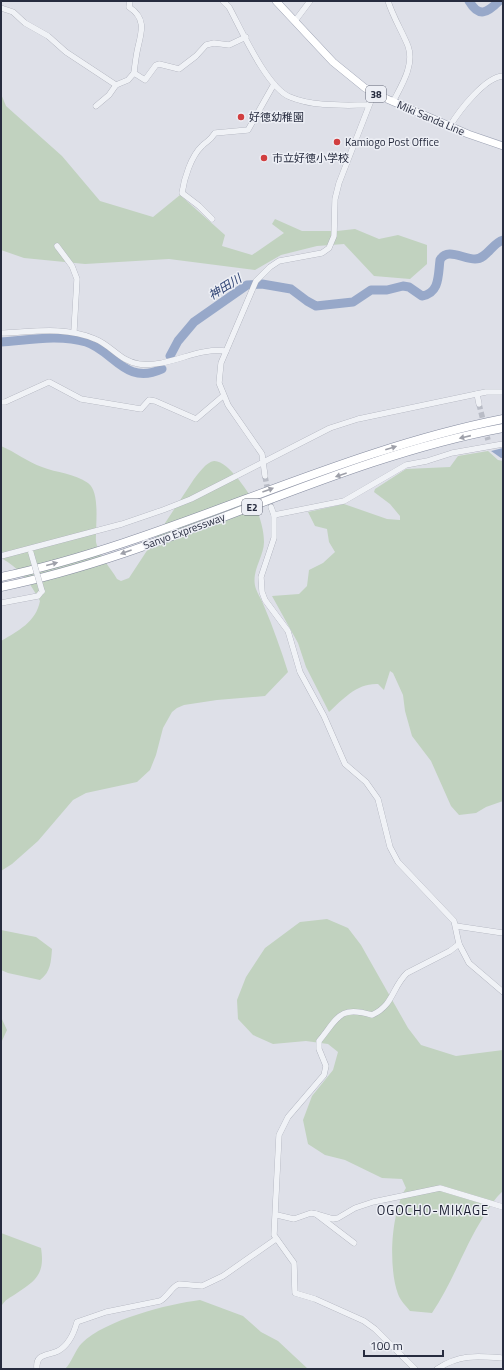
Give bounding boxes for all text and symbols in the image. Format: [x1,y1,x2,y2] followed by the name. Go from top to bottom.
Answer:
[366,86,386,102] road number: 38
[395,97,468,140] street label: Miki Sanda Line
[249,109,304,125] place label: 好徳幼稚園
[236,112,246,122] marker: 好徳幼稚園
[345,134,439,150] place label: Kamiogo Post Office
[332,137,342,147] marker: Kamiogo Post Office
[272,150,349,166] place label: 市立好徳小学校
[259,153,269,163] marker: 市立好徳小学校
[204,268,247,304] water label: 神田川
[459,434,471,440] one-way arrow
[385,445,397,451] one-way arrow
[334,472,346,478] one-way arrow
[263,487,275,493] one-way arrow
[242,499,262,515] road number: E2
[141,509,228,553] street label: Sanyo Expressway
[120,549,132,555] one-way arrow
[46,560,59,566] one-way arrow
[377,1200,489,1220] district label: OGOCHO-MIKAGE
[364,1332,443,1358] scale bar
[370,1336,403,1355] text: 100 m

